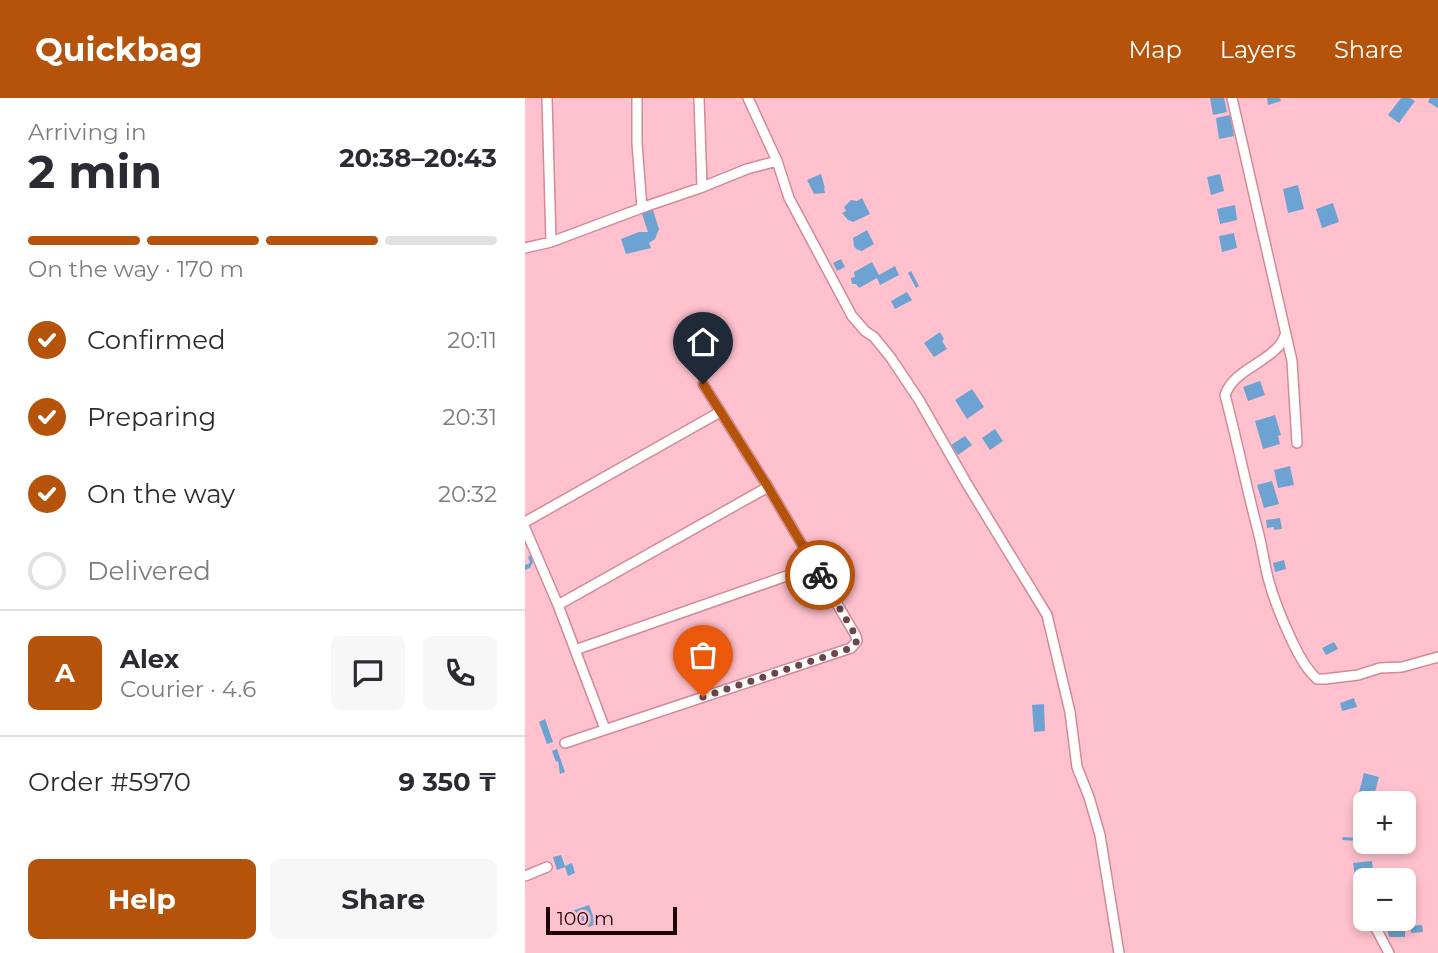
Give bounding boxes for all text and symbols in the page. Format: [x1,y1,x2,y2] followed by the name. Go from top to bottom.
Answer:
[35,29,203,69] text: Quickbag
[1128,35,1182,64] text: Map
[1220,35,1296,64] text: Layers
[1334,35,1403,64] text: Share
[28,118,147,146] text: Arriving in
[339,142,497,174] text: 20:38–20:43
[28,143,162,200] text: 2 min
[28,255,244,283] text: On the way · 170 m
[673,312,733,384] pin
[28,321,66,359] icon: check
[684,323,722,361] icon: home
[87,324,226,356] text: Confirmed
[447,326,497,354] text: 20:11
[28,398,66,436] icon: check
[87,401,216,433] text: Preparing
[443,403,497,431] text: 20:31
[28,475,66,513] icon: check
[87,478,235,510] text: On the way
[438,480,497,508] text: 20:32
[785,540,855,610] courier
[87,555,211,587] text: Delivered
[801,556,839,594] icon: bike
[673,625,733,697] pin
[331,636,405,710] button: chat
[423,636,497,710] button: phone
[684,636,722,674] icon: bag
[120,643,179,675] text: Alex
[55,657,75,689] text: A
[120,675,256,703] text: Courier · 4.6
[28,766,191,798] text: Order #5970
[399,766,497,798] text: 9 350 ₸
[1353,791,1416,931] map controls
[1353,791,1416,854] button: +
[28,859,256,939] button: Help
[270,859,497,939] button: Share
[1353,868,1416,931] button: −
[546,904,677,936] scale bar
[557,907,614,930] text: 100 m

